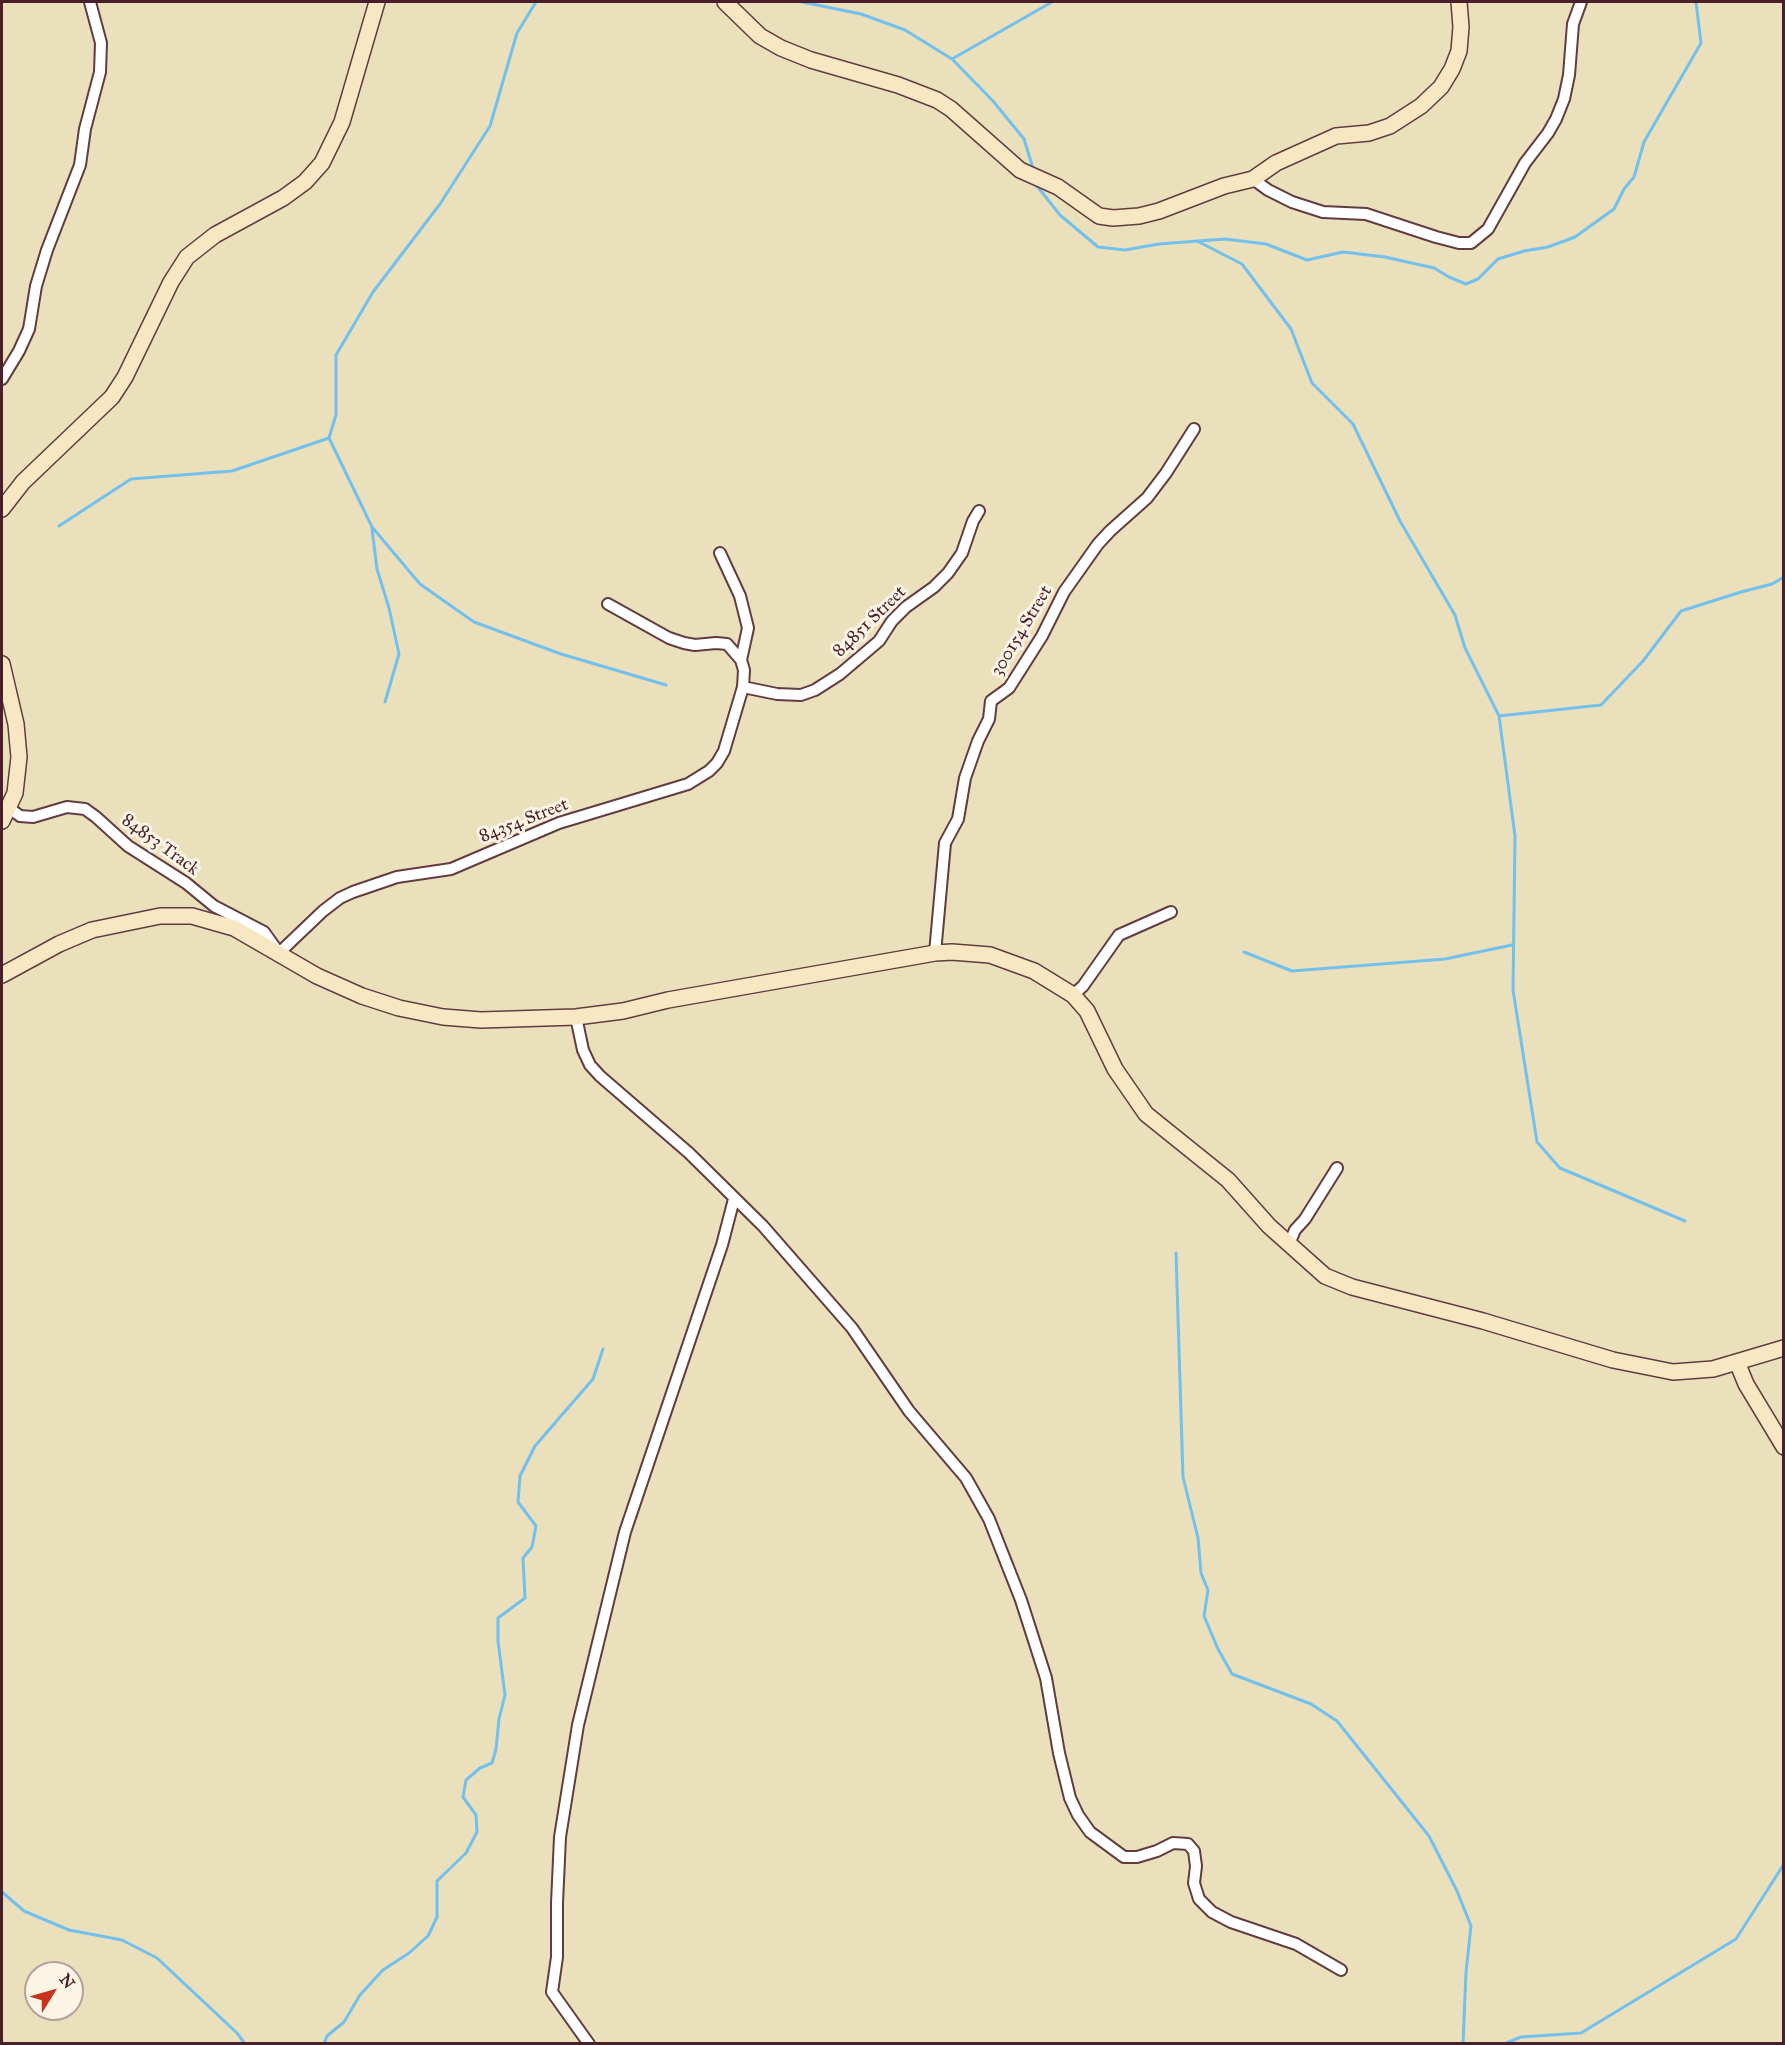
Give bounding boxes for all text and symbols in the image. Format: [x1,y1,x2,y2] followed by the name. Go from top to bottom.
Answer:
[829,582,911,662] street label: 84851 Street
[987,582,1057,680] street label: 300154 Street
[477,794,571,848] street label: 84354 Street
[117,810,203,880] street label: 84853 Track
[24,1961,84,2021] north arrow
[55,1970,79,1992] text: N

